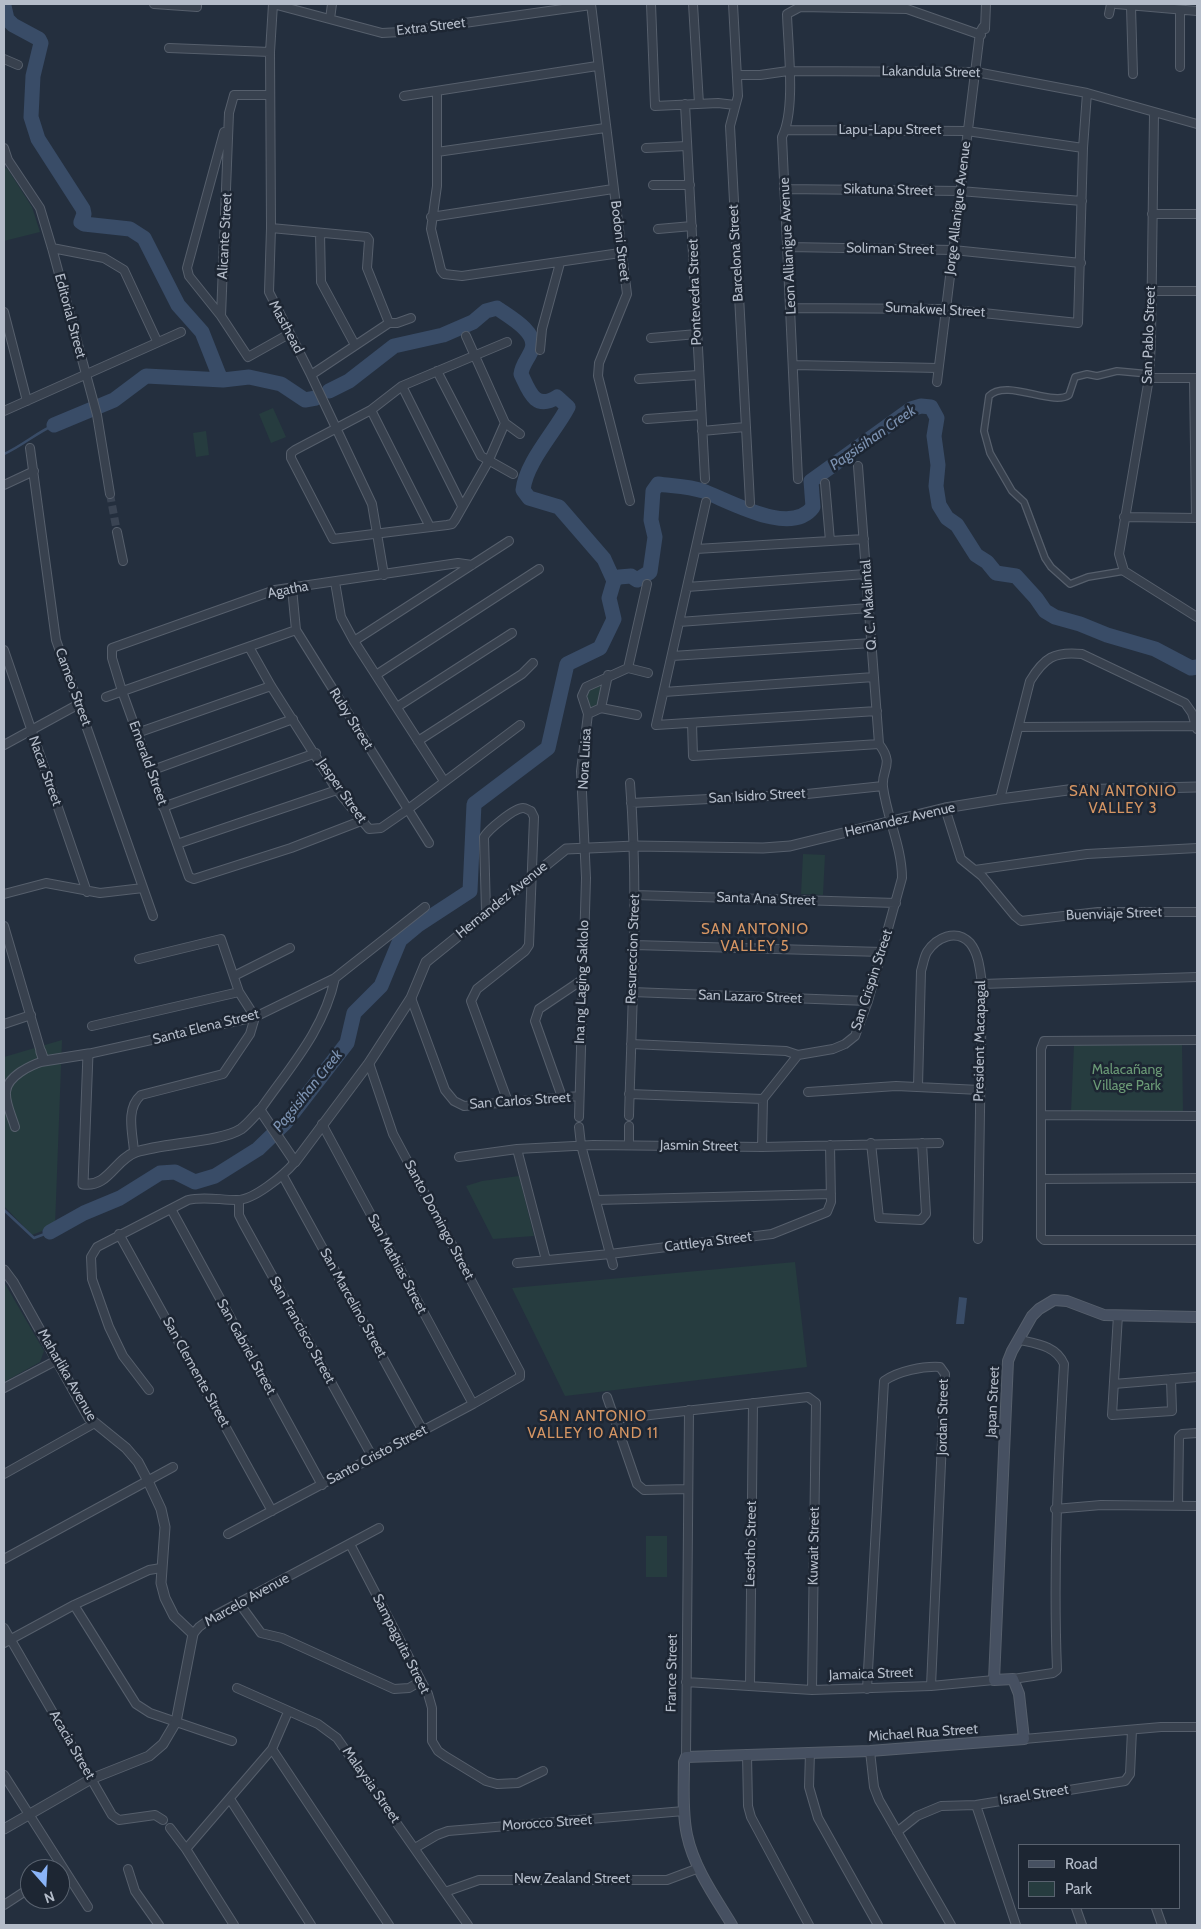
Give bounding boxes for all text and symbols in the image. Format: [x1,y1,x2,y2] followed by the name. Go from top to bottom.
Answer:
[396,14,466,40] street label: Extra Street
[881,63,981,81] street label: Lakandula Street
[839,122,941,138] street label: Lapu-Lapu Street
[941,140,975,276] street label: Jorge Allanigue Avenue
[776,177,800,315] street label: Leon Allianigue Avenue
[843,181,933,199] street label: Sikatuna Street
[214,192,236,280] street label: Alicante Street
[607,200,633,282] street label: Bodoni Street
[725,204,747,302] street label: Barcelona Street
[685,238,705,346] street label: Pontevedra Street
[846,240,934,258] street label: Soliman Street
[51,272,89,360] street label: Editorial Street
[1139,286,1159,384] street label: San Pablo Street
[265,298,307,356] street label: Masthead
[884,299,986,321] street label: Sumakwel Street
[827,402,919,474] water label: Pagsisihan Creek
[857,559,881,651] street label: Q. C. Makalintal
[266,578,310,602] street label: Agatha
[51,646,95,728] street label: Cameo Street
[325,685,377,753] street label: Ruby Street
[125,719,171,807] street label: Emerald Street
[575,728,595,790] street label: Nora Luisa
[25,734,65,808] street label: Nacar Street
[314,756,370,826] street label: Jasper Street
[1068,783,1178,818] district label: SAN ANTONIO VALLEY 3
[708,785,806,807] street label: San Isidro Street
[843,799,957,841] street label: Hernandez Avenue
[453,858,551,942] street label: Hernandez Avenue
[716,889,816,909] street label: Santa Ana Street
[623,894,643,1004] street label: Resureccion Street
[1066,904,1162,924] street label: Buenviaje Street
[571,920,593,1044] street label: Ina ng Laging Saklolo
[700,921,810,956] district label: SAN ANTONIO VALLEY 5
[848,927,896,1033] street label: San Crispin Street
[971,980,989,1102] street label: President Macapagal
[698,987,802,1007] street label: San Lazaro Street
[151,1006,261,1048] street label: Santa Elena Street
[269,1046,347,1136] water label: Pagsisihan Creek
[1092,1062,1162,1094] park label: Malacañang Village Park
[469,1089,571,1113] street label: San Carlos Street
[660,1137,738,1155] street label: Jasmin Street
[400,1157,478,1283] street label: Santo Domingo Street
[364,1211,430,1317] street label: San Mathias Street
[663,1228,753,1256] street label: Cattleya Street
[316,1245,390,1361] street label: San Marcelino Street
[266,1274,338,1386] street label: San Francisco Street
[213,1296,279,1398] street label: San Gabriel Street
[159,1314,233,1430] street label: San Clemente Street
[34,1326,100,1424] street label: Maharlika Avenue
[983,1366,1003,1438] street label: Japan Street
[934,1378,952,1456] street label: Jordan Street
[525,1408,661,1443] district label: SAN ANTONIO VALLEY 10 AND 11
[324,1421,430,1489] street label: Santo Cristo Street
[742,1501,760,1587] street label: Lesotho Street
[805,1507,823,1585] street label: Kuwait Street
[202,1570,292,1630] street label: Marcelo Avenue
[369,1591,433,1697] street label: Sampaguita Street
[663,1634,681,1712] street label: France Street
[829,1664,913,1684] street label: Jamaica Street
[46,1708,98,1782] street label: Acacia Street
[868,1721,978,1745] street label: Michael Rua Street
[338,1744,404,1826] street label: Malaysia Street
[998,1781,1070,1809] street label: Israel Street
[501,1811,593,1835] street label: Morocco Street
[1018,1844,1181,1909] legend
[1065,1855,1098,1873] text: Road
[20,1859,70,1909] north arrow
[514,1871,630,1887] street label: New Zealand Street
[1065,1880,1092,1898] text: Park
[42,1887,57,1907] text: N

